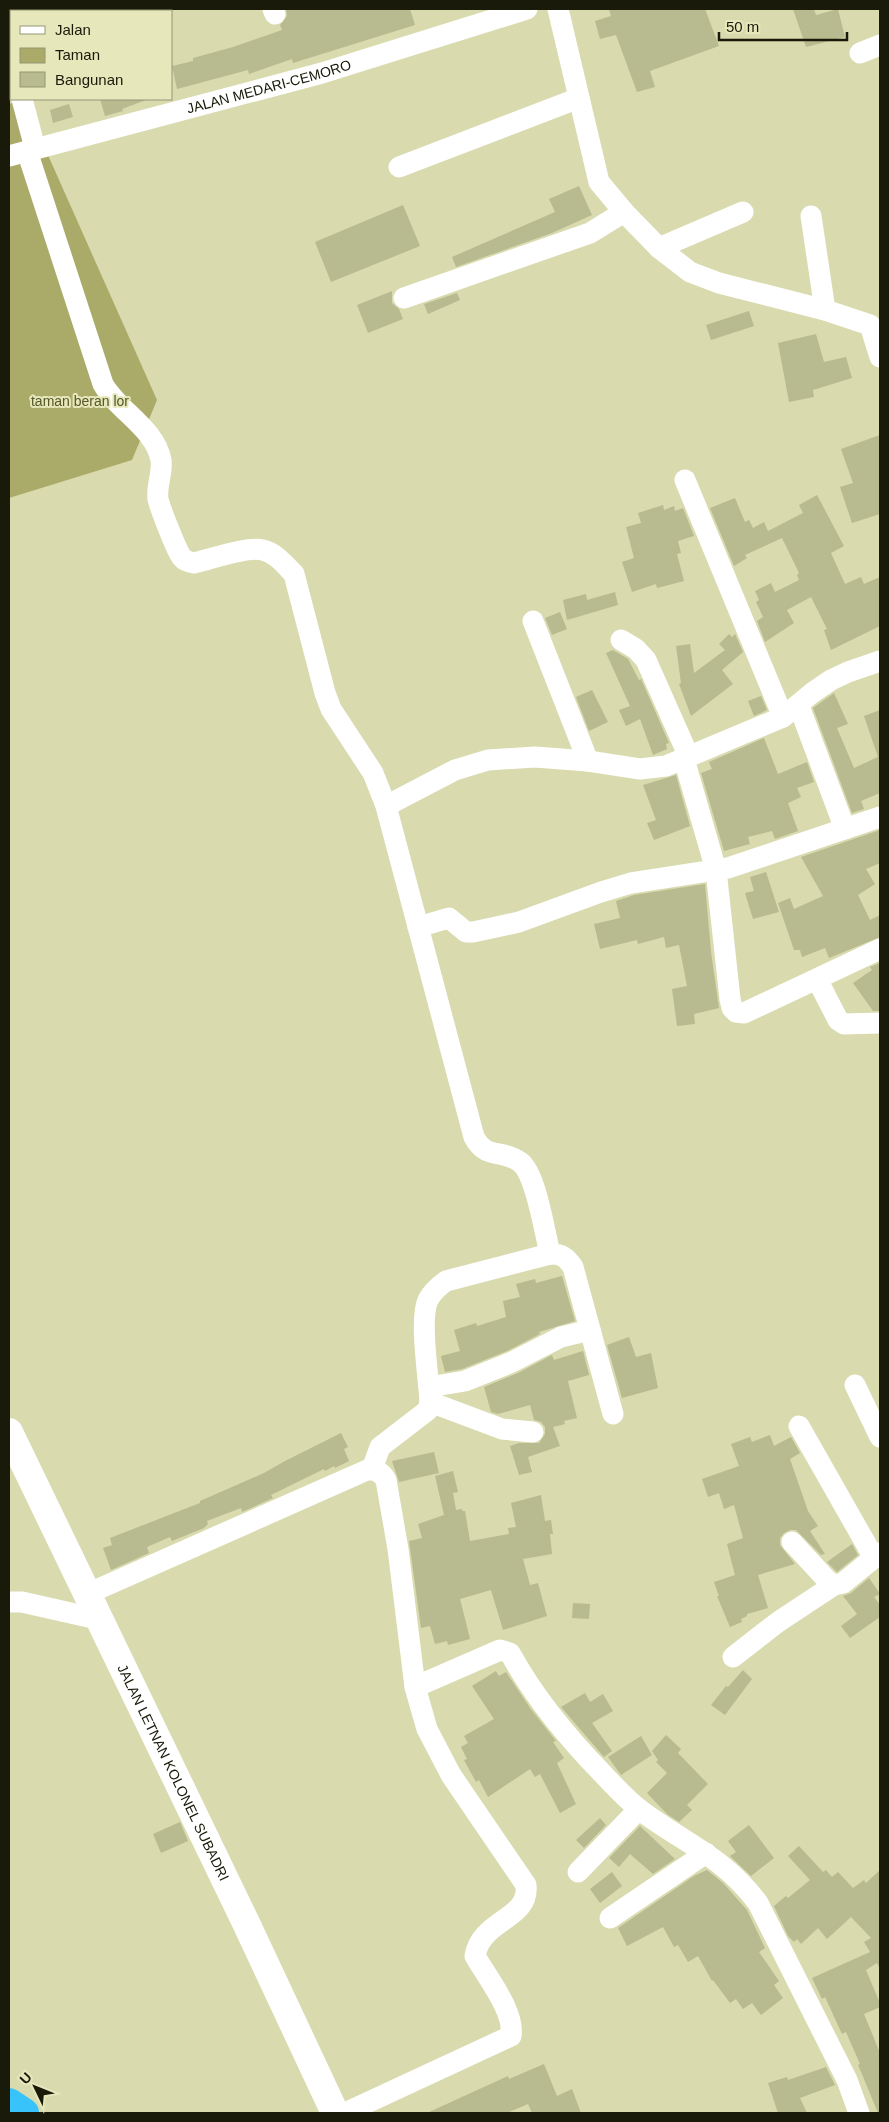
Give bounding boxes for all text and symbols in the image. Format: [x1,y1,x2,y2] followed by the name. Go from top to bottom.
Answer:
[10,10,172,100] legend
[719,10,846,42] scale bar
[726,18,759,35] text: 50 m
[55,21,91,38] text: Jalan
[55,46,100,63] text: Taman
[185,56,353,117] street label: JALAN MEDARI-CEMORO
[55,71,123,88] text: Bangunan
[31,393,129,409] park label: taman beran lor
[114,1662,232,1883] street label: JALAN LETNAN KOLONEL SUBADRI
[10,2062,60,2112] north arrow
[16,2069,35,2087] text: U

